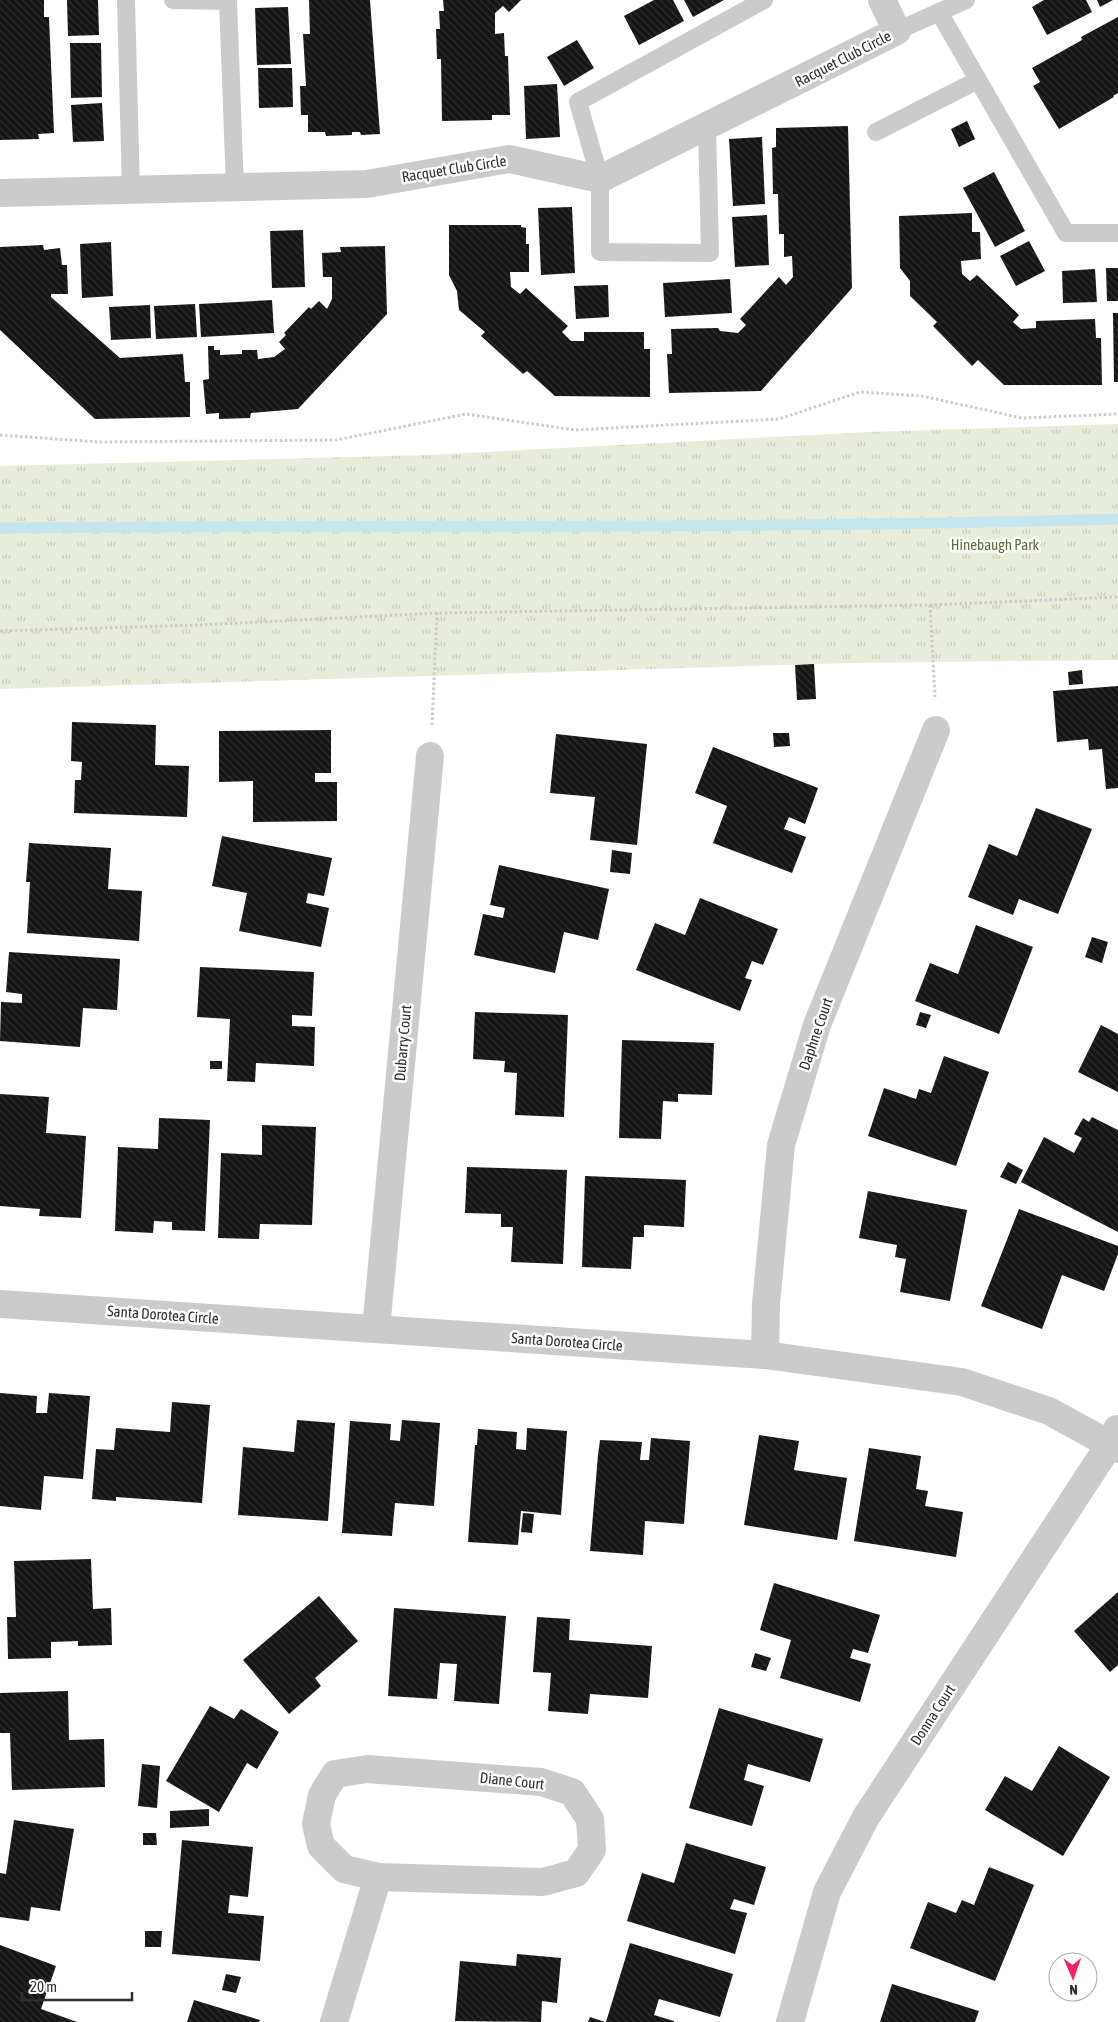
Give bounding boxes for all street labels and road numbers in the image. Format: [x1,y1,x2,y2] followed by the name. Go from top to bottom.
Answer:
[792,27,894,90] street label: Racquet Club Circle
[400,152,508,185] street label: Racquet Club Circle
[795,995,836,1072] street label: Daphne Court
[391,1004,414,1082] street label: Dubarry Court
[107,1302,219,1327] street label: Santa Dorotea Circle
[511,1329,623,1354] street label: Santa Dorotea Circle
[907,1681,958,1748] street label: Donna Court
[479,1769,545,1792] street label: Diane Court

